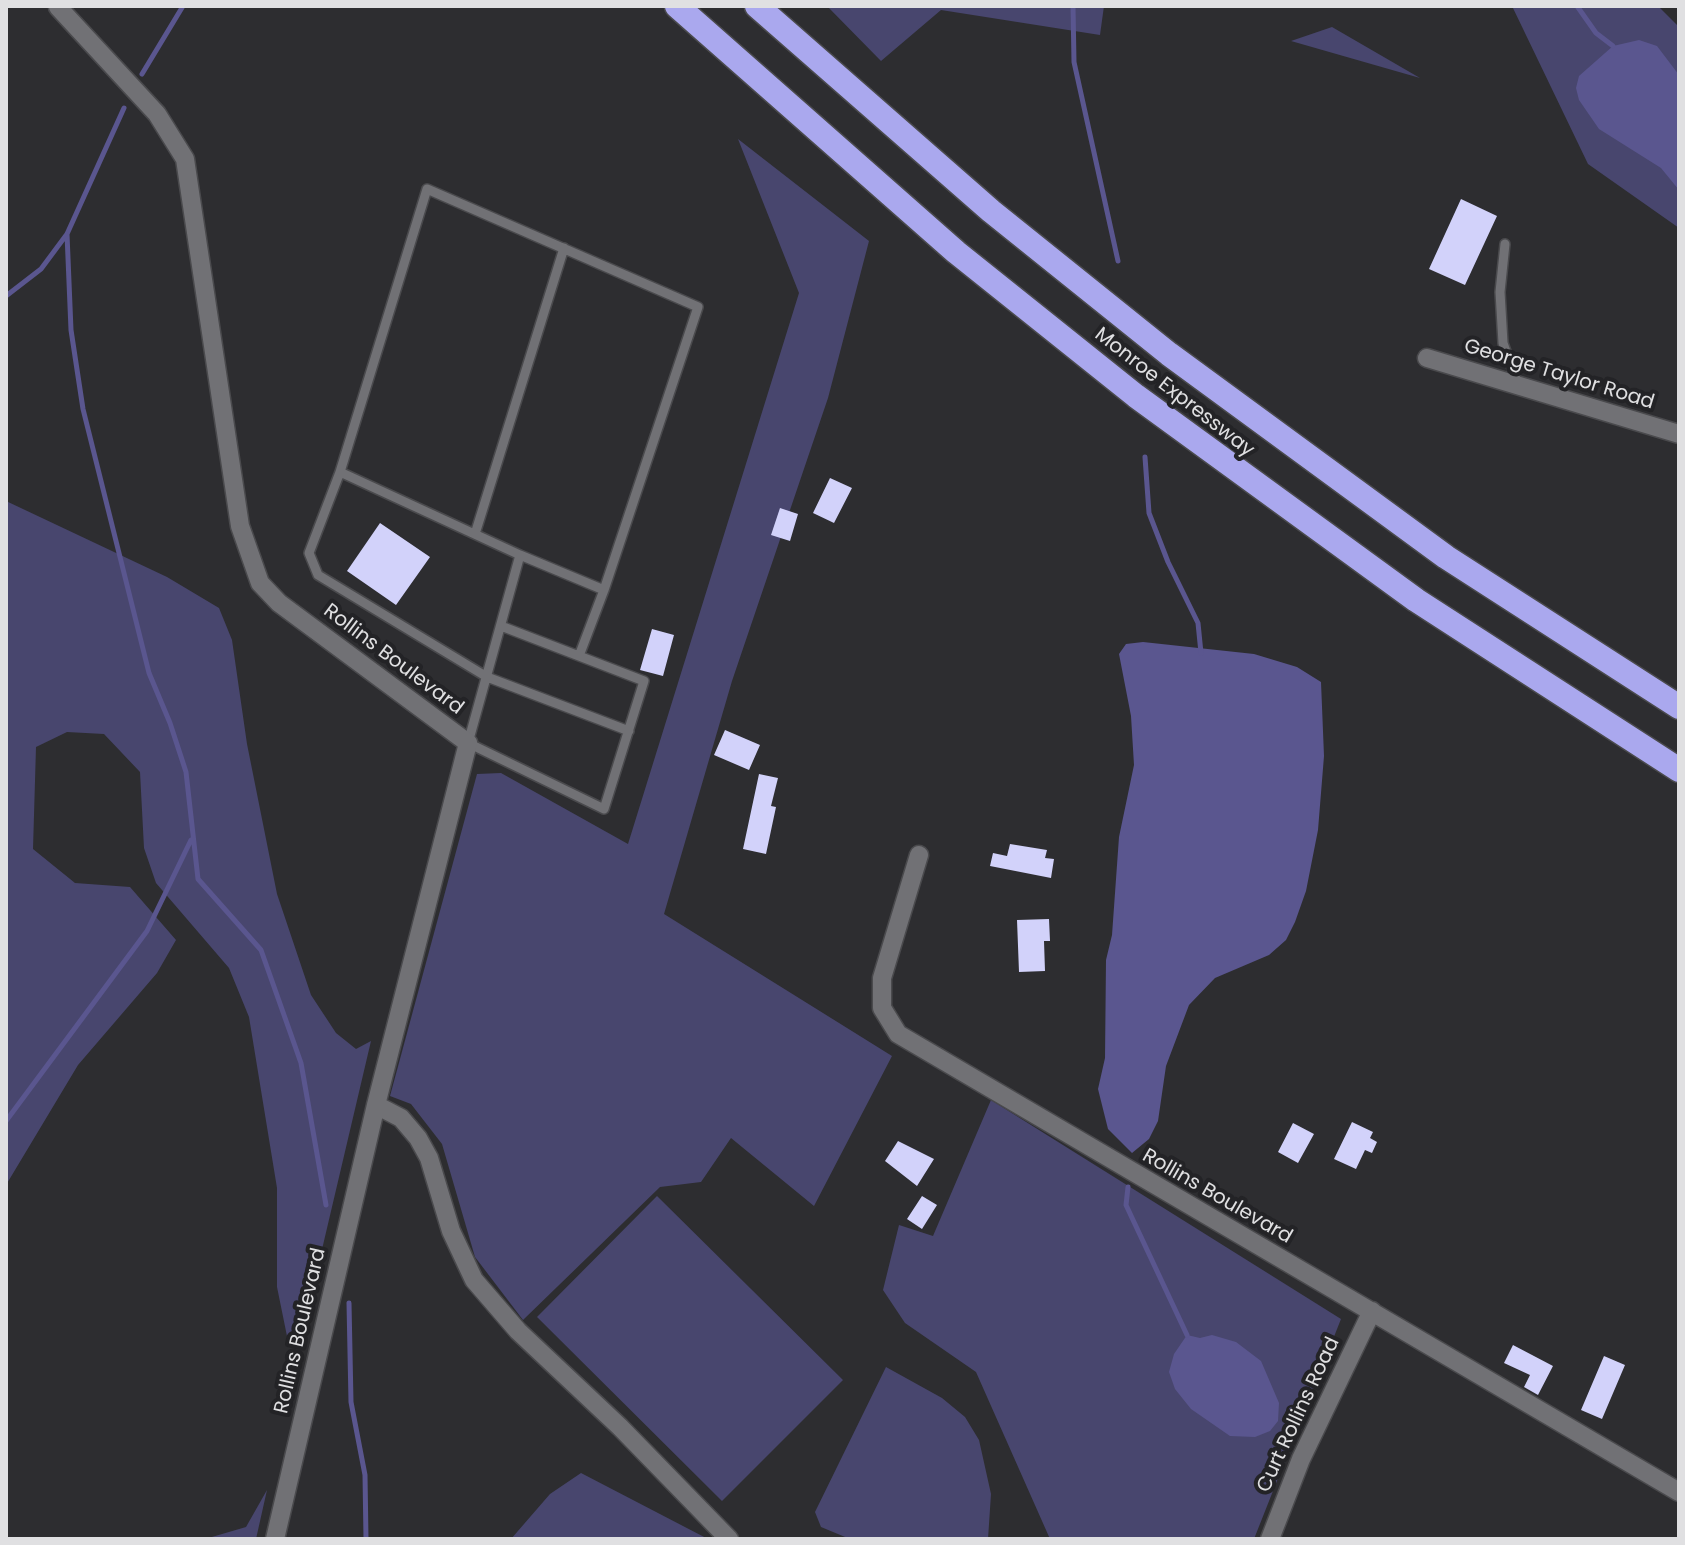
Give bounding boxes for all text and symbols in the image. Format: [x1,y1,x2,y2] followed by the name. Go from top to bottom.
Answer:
[1089,323,1259,463] street label: Monroe Expressway
[1461,335,1657,415] street label: George Taylor Road
[318,600,468,720] street label: Rollins Boulevard
[1138,1144,1296,1250] street label: Rollins Boulevard
[270,1246,332,1416] street label: Rollins Boulevard
[1252,1334,1346,1496] street label: Curt Rollins Road

